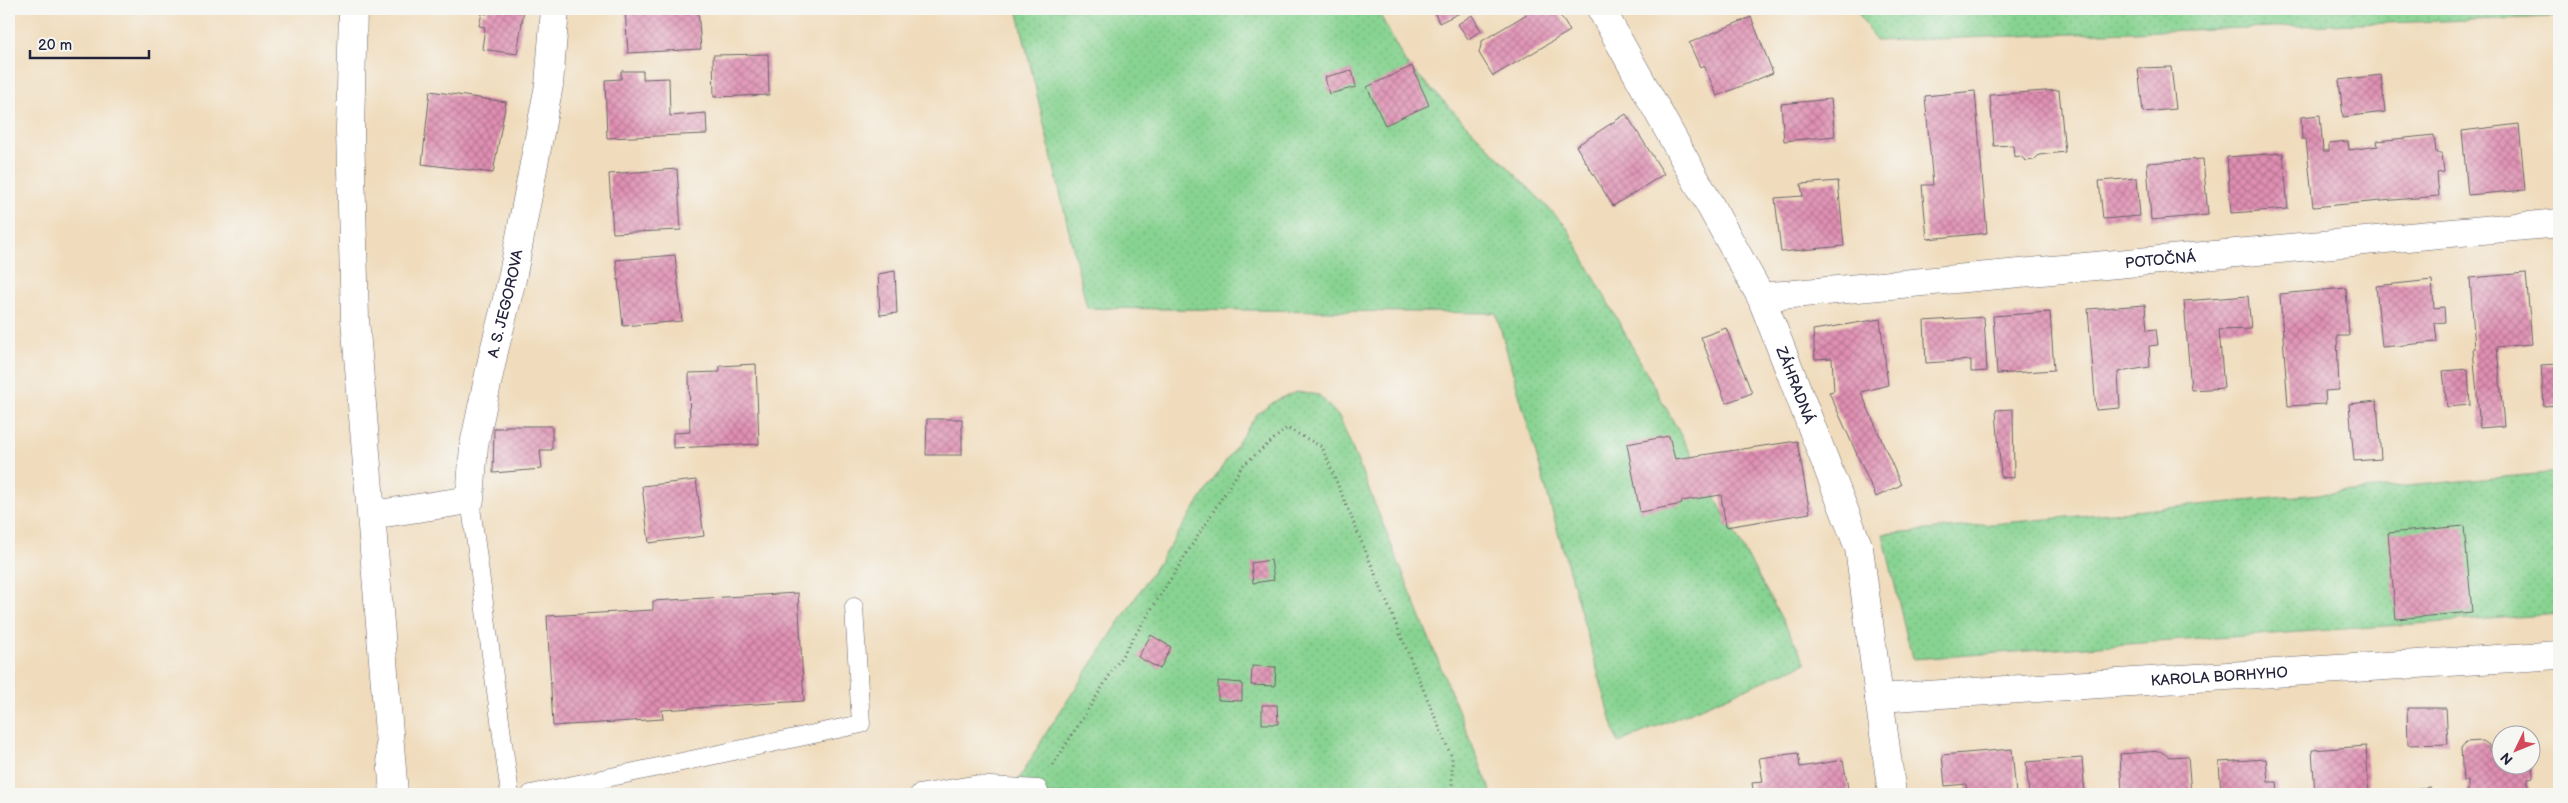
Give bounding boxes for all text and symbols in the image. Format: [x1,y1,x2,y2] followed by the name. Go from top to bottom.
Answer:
[30,28,149,60] scale bar
[38,36,72,55] text: 20 m
[484,247,528,360] street label: A. S. JEGOROVA
[2124,248,2197,273] street label: POTOČNÁ
[1771,343,1819,427] street label: ZÁHRADNÁ
[2150,663,2289,691] street label: KAROLA BORHYHO
[2490,726,2540,776] north arrow
[2497,749,2517,768] text: N

